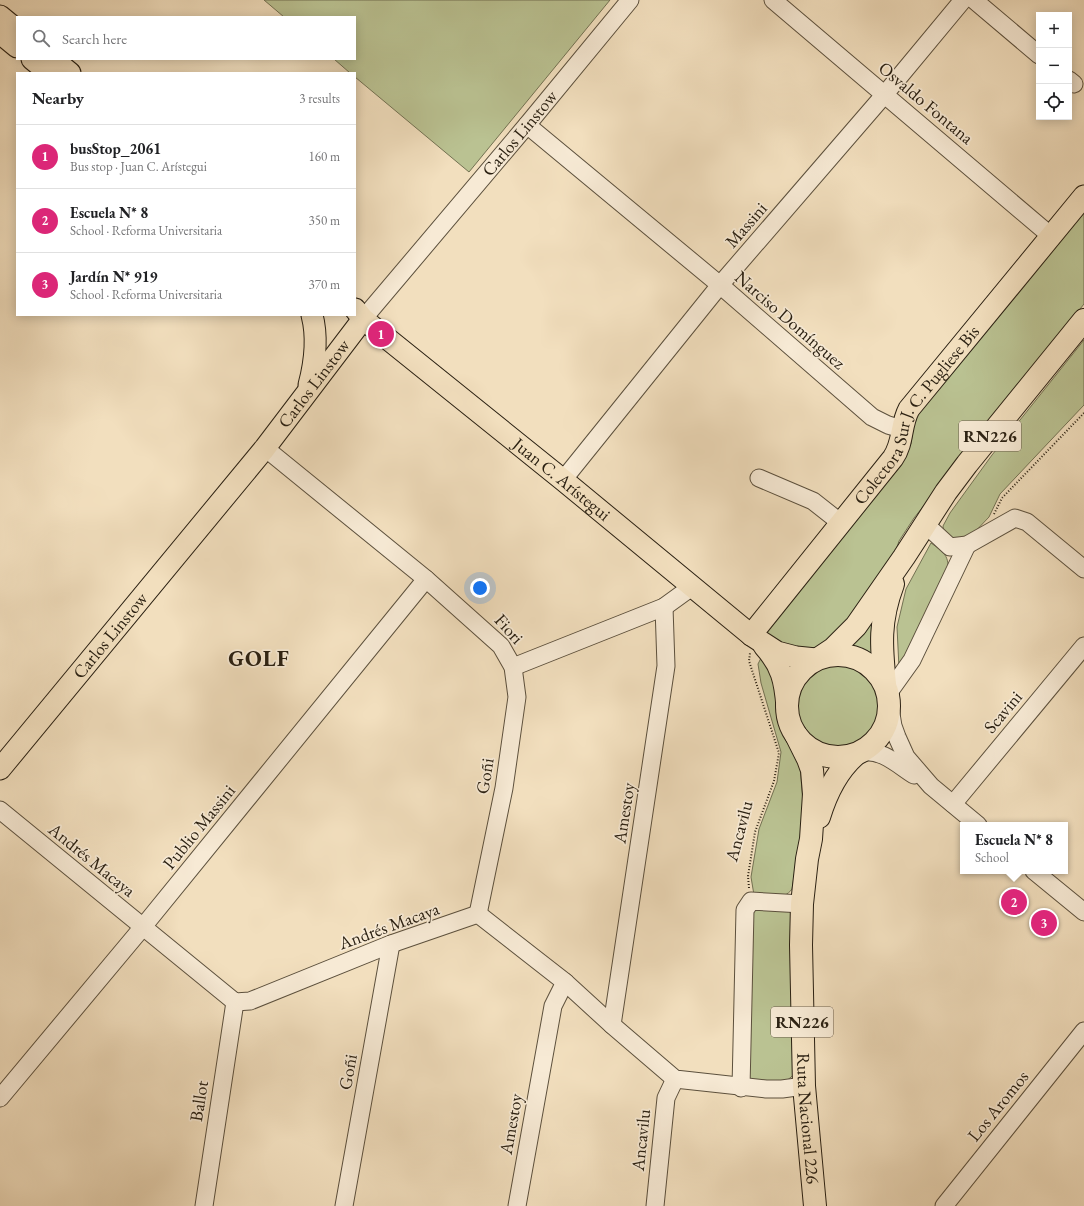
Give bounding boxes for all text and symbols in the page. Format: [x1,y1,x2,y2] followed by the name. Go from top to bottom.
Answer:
[1036,12,1072,120] map controls
[1036,12,1072,48] button: +
[16,16,356,60] search box
[30,27,52,49] icon: search
[62,29,127,48] text: Search here
[1036,48,1072,84] button: −
[874,56,979,150] street label: Osvaldo Fontana
[1036,84,1072,120] button: locate
[477,85,562,181] street label: Carlos Linstow
[32,87,84,109] text: Nearby
[299,90,340,107] text: 3 results
[70,139,161,158] text: busStop_2061
[42,148,48,165] text: 1
[309,148,340,165] text: 160 m
[70,158,207,175] text: Bus stop · Juan C. Arístegui
[720,197,772,252] street label: Massini
[70,203,148,222] text: Escuela N* 8
[42,212,48,229] text: 2
[309,212,340,229] text: 350 m
[70,222,222,239] text: School · Reforma Universitaria
[730,265,850,374] street label: Narciso Domínguez
[70,267,158,286] text: Jardín N* 919
[42,276,48,293] text: 3
[309,276,340,293] text: 370 m
[70,286,222,303] text: School · Reforma Universitaria
[368,319,394,349] pin: 1
[848,320,984,509] street label: Colectora Sur J. C. Pugliese Bis
[272,334,355,432] street label: Carlos Linstow
[959,421,1021,451] road number: RN226
[507,431,616,526] street label: Juan C. Arístegui
[470,578,490,598] your location
[67,587,153,683] street label: Carlos Linstow
[490,609,529,649] street label: Fiori
[228,644,290,673] district label: GOLF
[978,685,1027,738] street label: Scavini
[470,756,499,795] street label: Goñi
[157,779,240,874] street label: Publio Massini
[607,781,640,846] street label: Amestoy
[719,797,758,865] street label: Ancavilu
[43,817,141,902] street label: Andrés Macaya
[960,822,1068,874] popup
[975,830,1053,849] text: Escuela N* 8
[975,849,1009,866] text: School
[1001,887,1027,917] pin: 2
[334,896,443,955] street label: Andrés Macaya
[1031,908,1057,938] pin: 3
[771,1007,833,1037] road number: RN226
[333,1052,362,1092] street label: Goñi
[792,1053,825,1185] street label: Ruta Nacional 226
[962,1065,1033,1146] street label: Los Aromos
[184,1079,213,1123] street label: Ballot
[494,1092,527,1157] street label: Amestoy
[626,1107,655,1173] street label: Ancavilu

